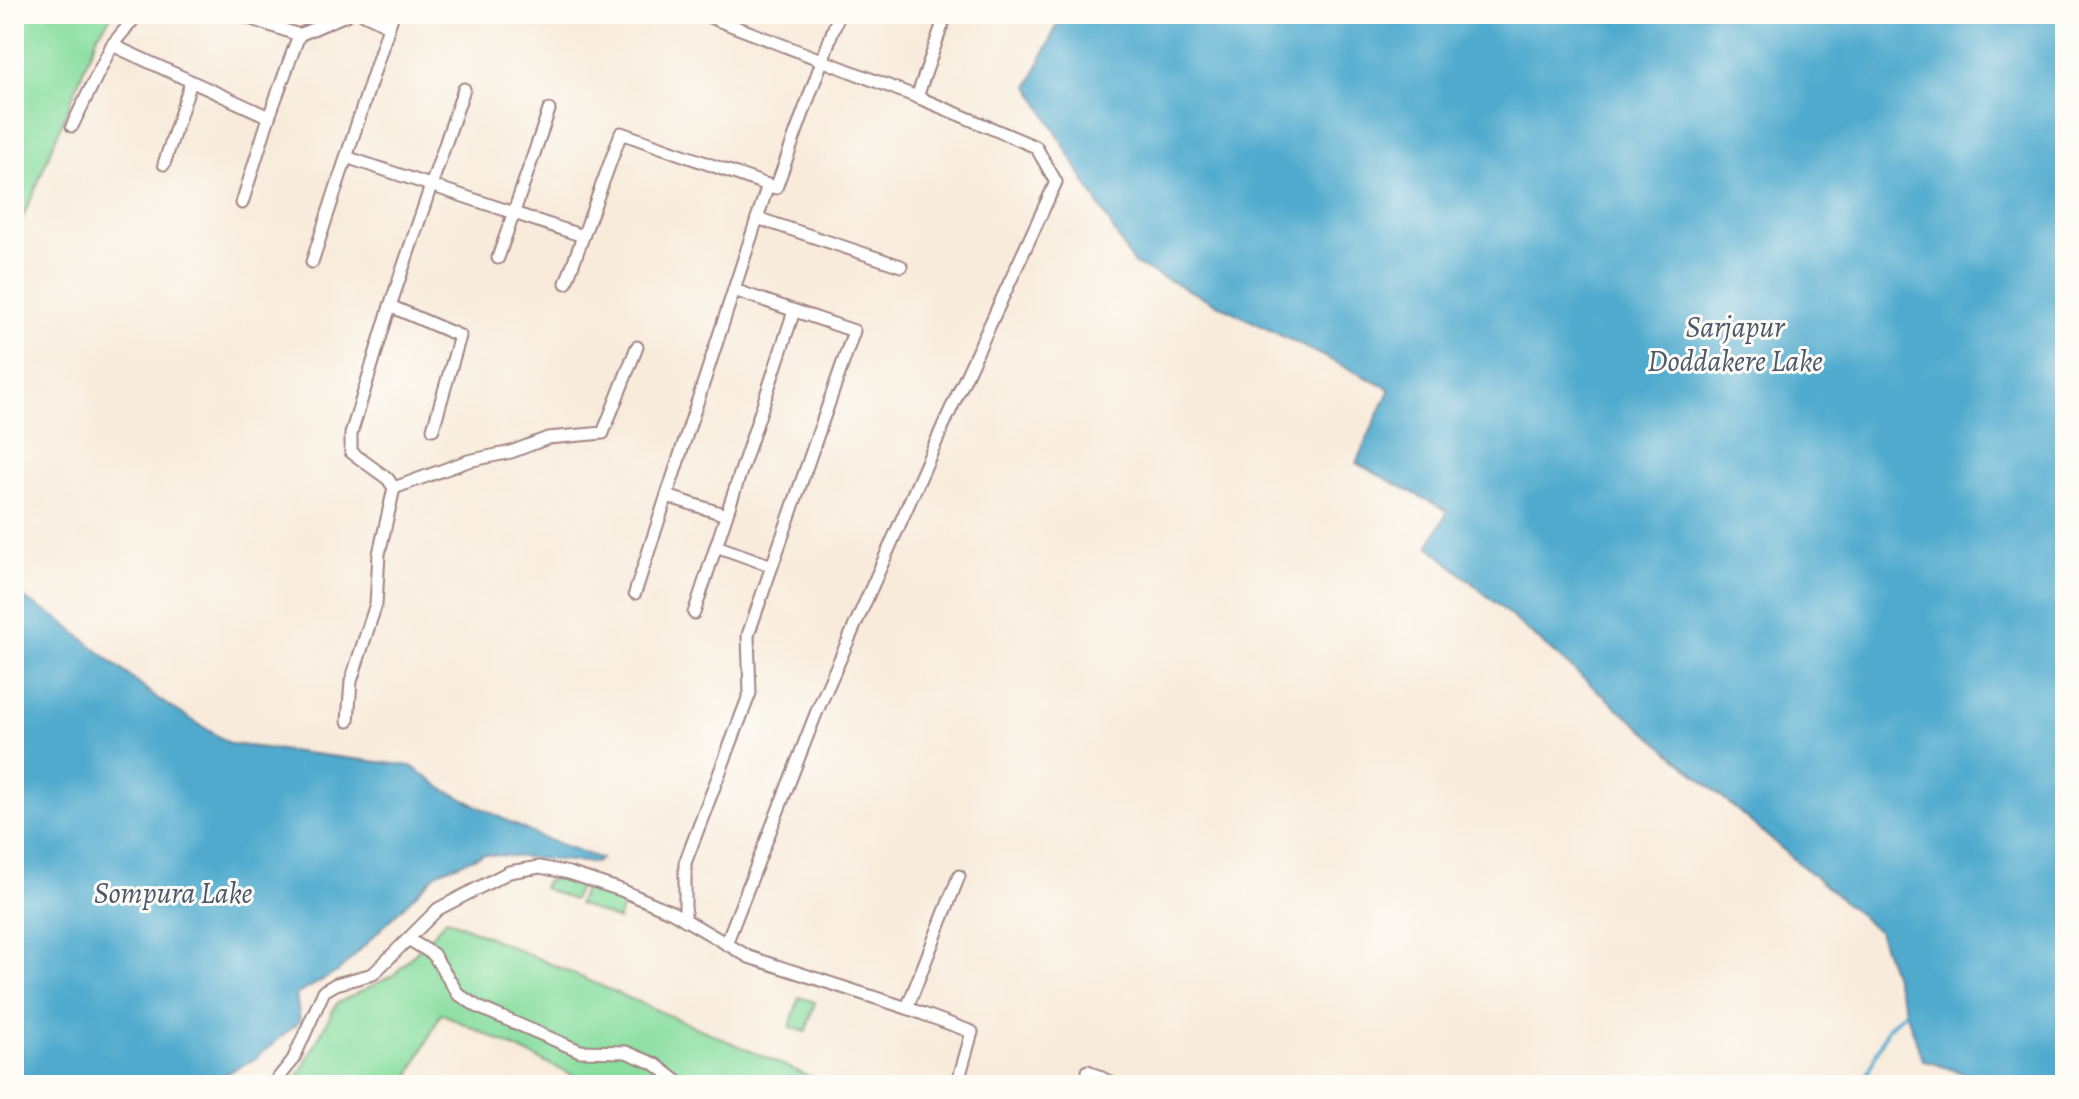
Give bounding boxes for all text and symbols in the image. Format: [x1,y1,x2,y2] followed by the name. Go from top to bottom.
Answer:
[1647,307,1823,381] water label: Sarjapur Doddakere Lake
[94,873,252,913] water label: Sompura Lake

